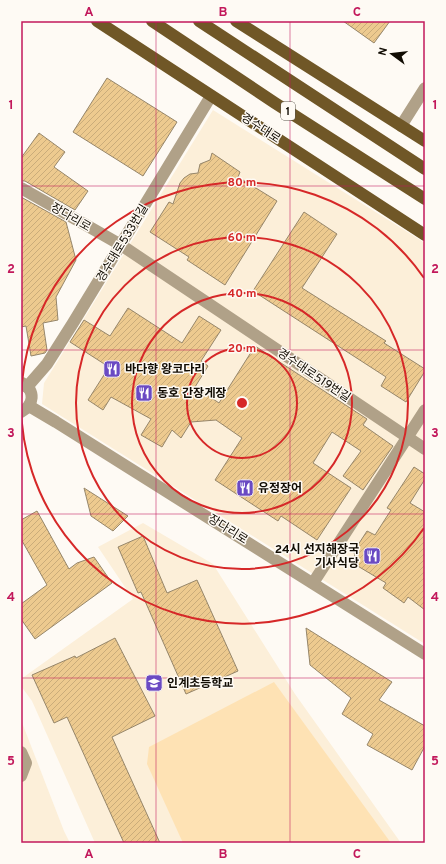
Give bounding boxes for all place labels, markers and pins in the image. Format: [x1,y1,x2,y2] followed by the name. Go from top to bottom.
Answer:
[102,359,122,379] restaurant icon: 바다향 왕코다리
[125,362,205,378] place label: 바다향 왕코다리
[134,383,154,403] restaurant icon: 동호 간장게장
[157,386,226,402] place label: 동호 간장게장
[235,396,249,410] centre of rings
[235,478,255,498] restaurant icon: 유정장어
[258,481,302,497] place label: 유정장어
[275,542,359,572] place label: 24시 선지해장국 기사식당
[362,546,382,566] restaurant icon: 24시 선지해장국 기사식당
[144,673,164,693] school or university icon: 인계초등학교
[167,676,233,692] place label: 인계초등학교

